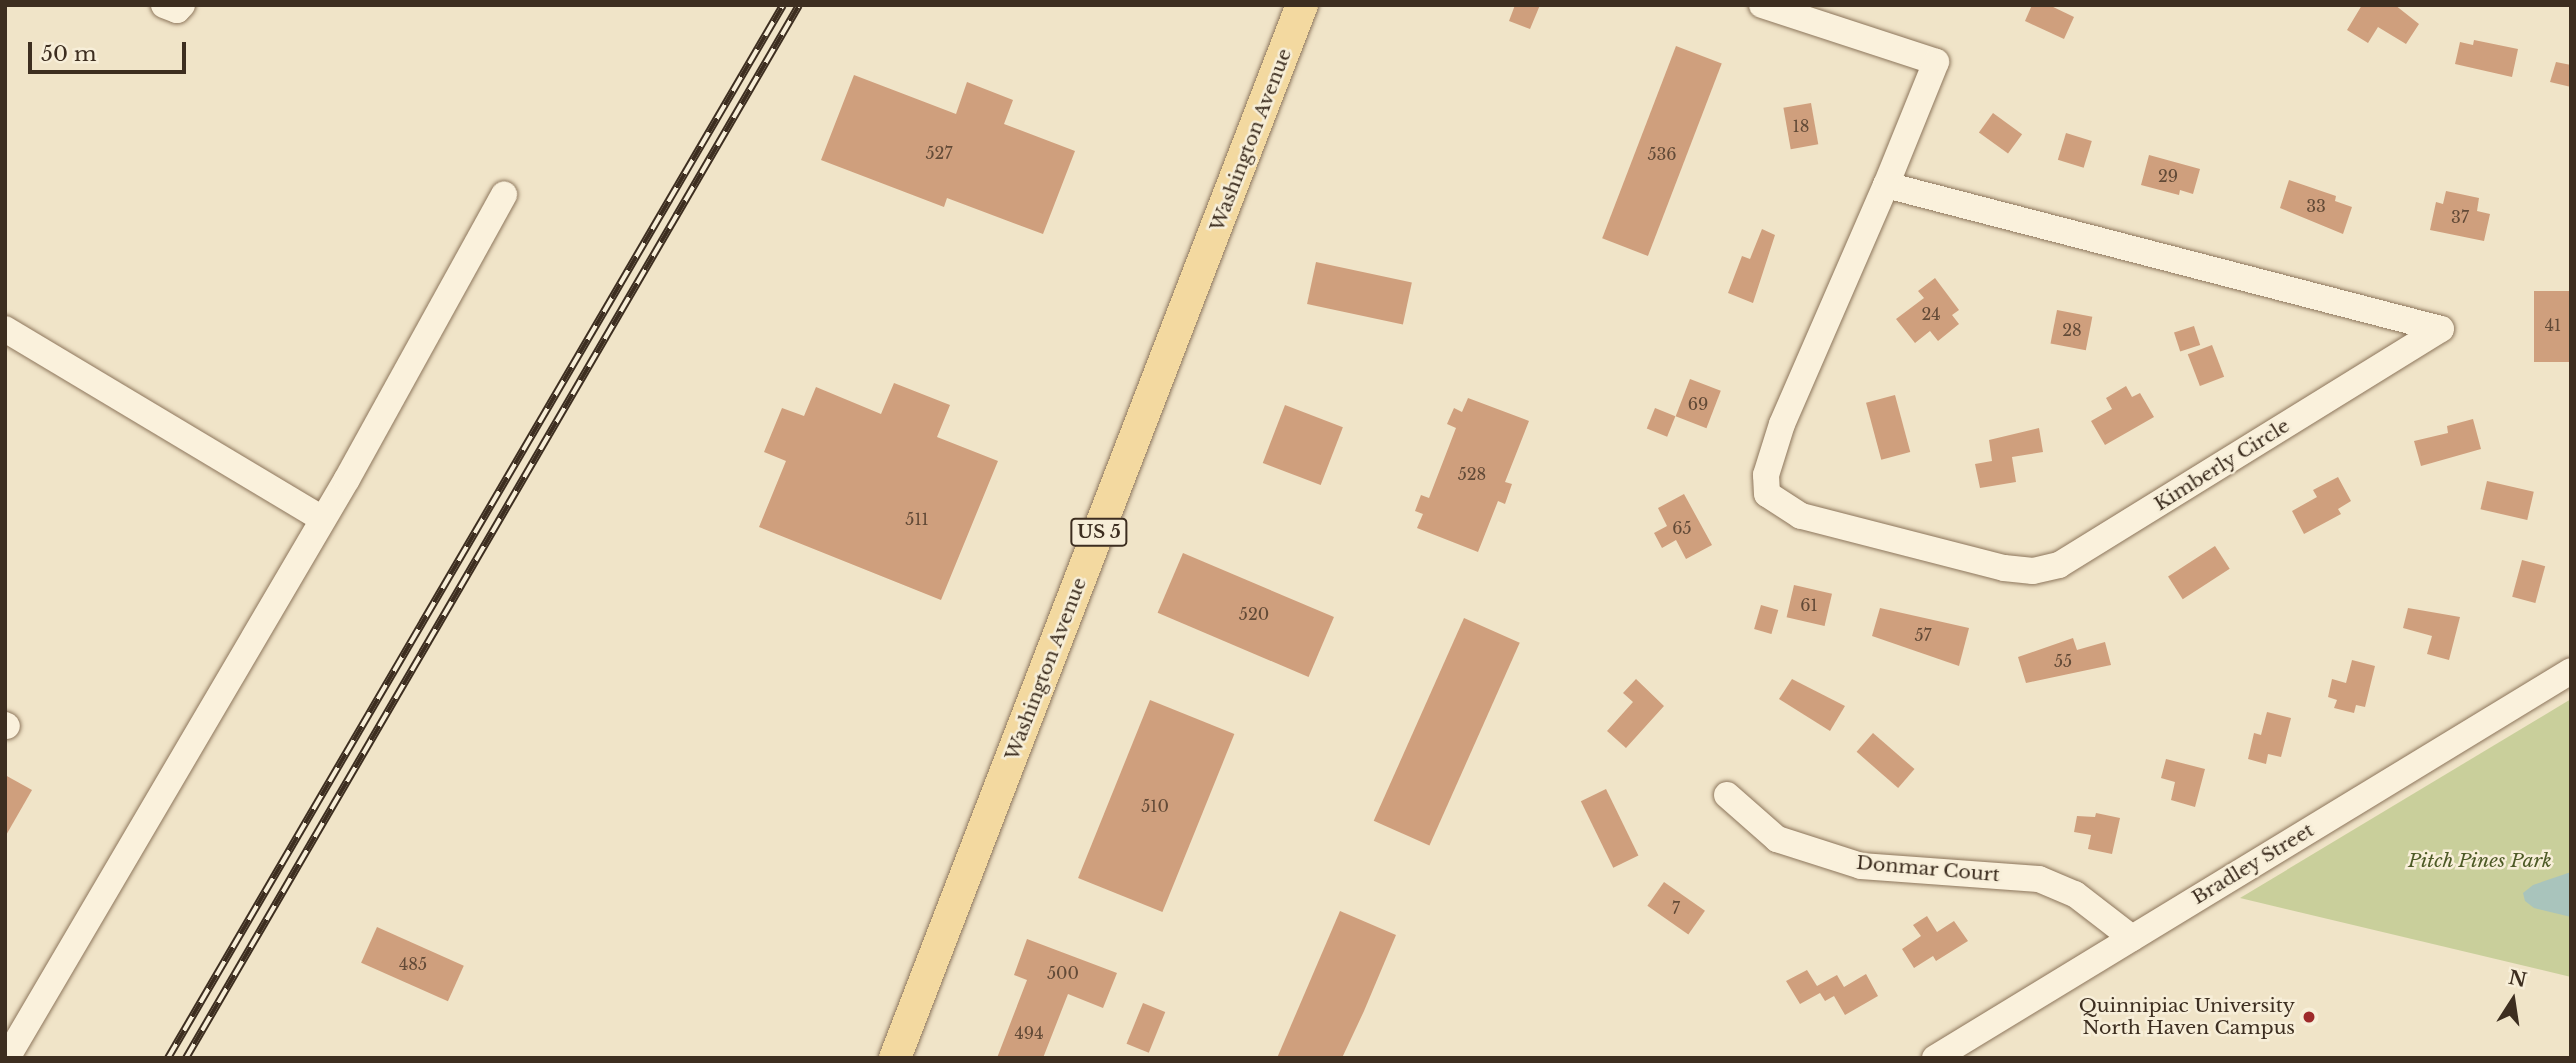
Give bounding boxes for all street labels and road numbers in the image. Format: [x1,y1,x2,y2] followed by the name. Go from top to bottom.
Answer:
[1206,45,1296,235] street label: Washington Avenue
[2150,414,2294,516] street label: Kimberly Circle
[1069,518,1129,546] road number: US 5
[1001,574,1091,764] street label: Washington Avenue
[2188,819,2318,909] street label: Bradley Street
[1855,851,2001,887] street label: Donmar Court

